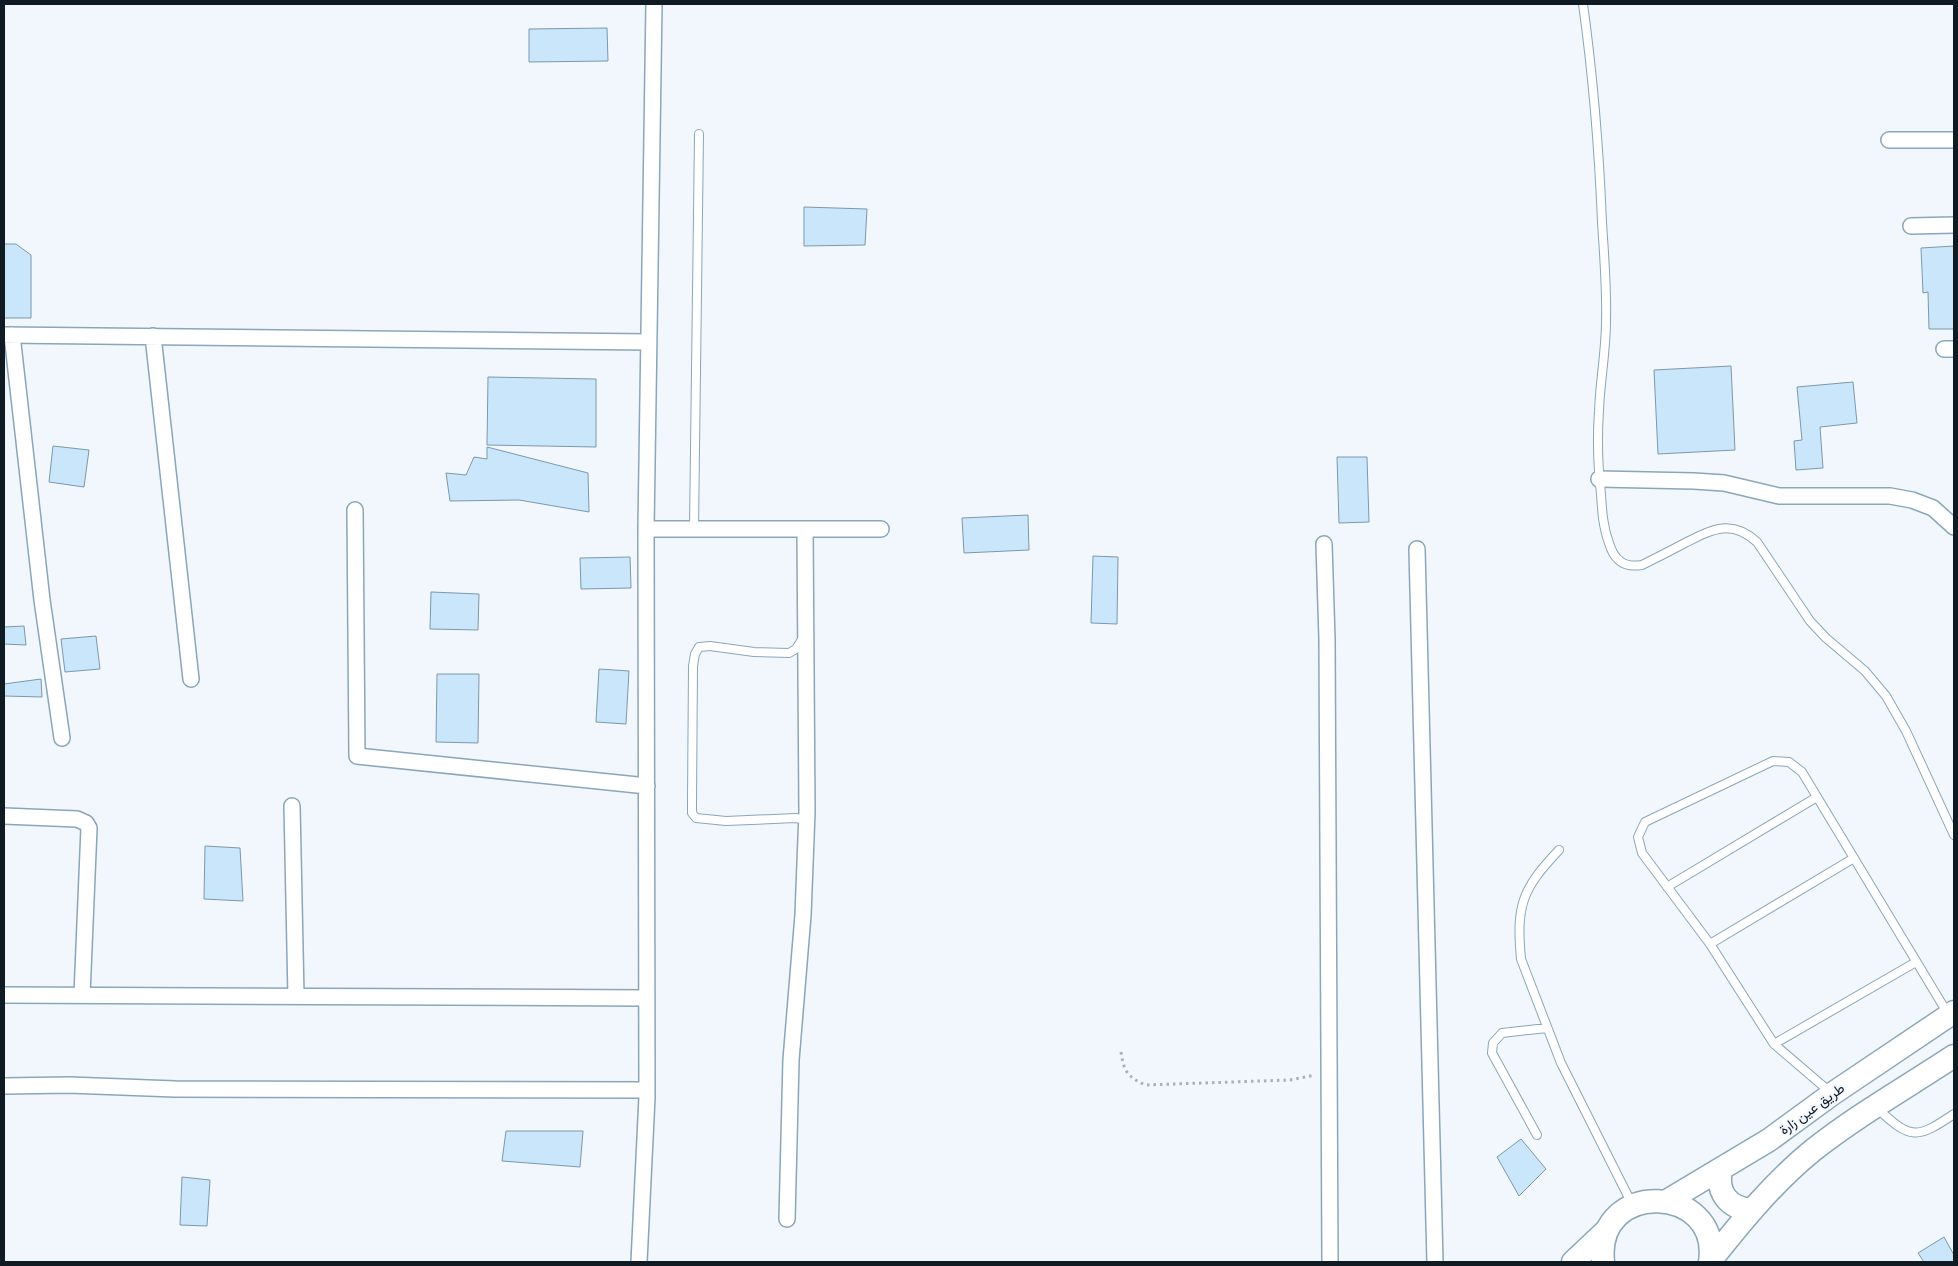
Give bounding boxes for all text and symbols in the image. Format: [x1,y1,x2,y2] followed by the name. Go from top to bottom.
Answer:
[1776,1080,1848,1138] street label: طريق عين زارة

